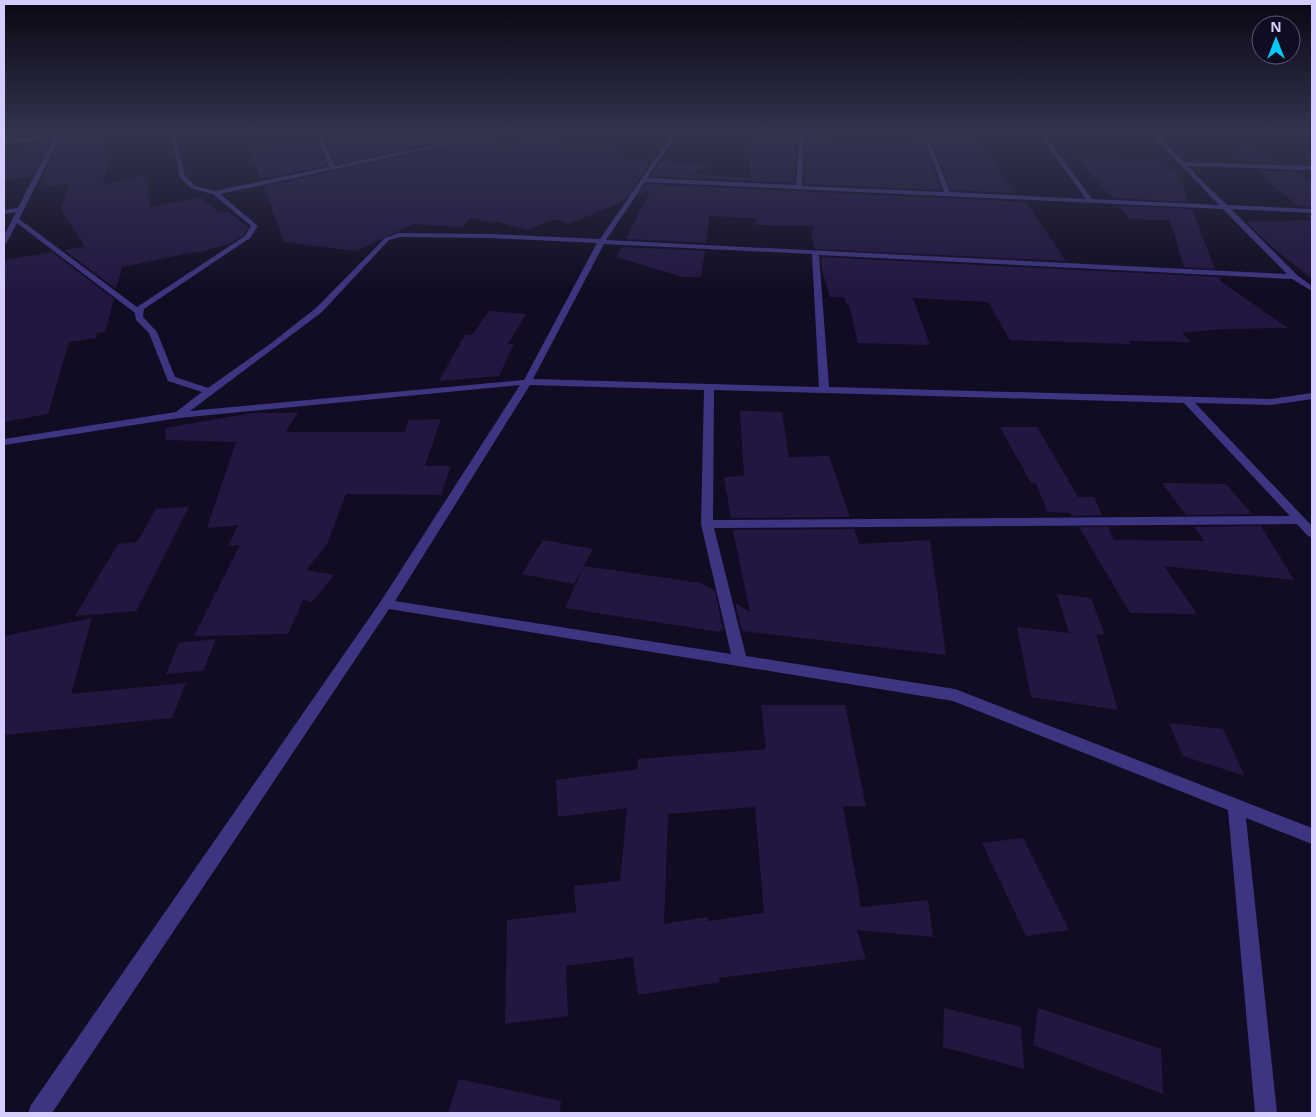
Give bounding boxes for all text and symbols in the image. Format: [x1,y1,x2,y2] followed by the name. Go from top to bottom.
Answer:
[1251,15,1301,65] north arrow
[1270,17,1282,36] text: N

